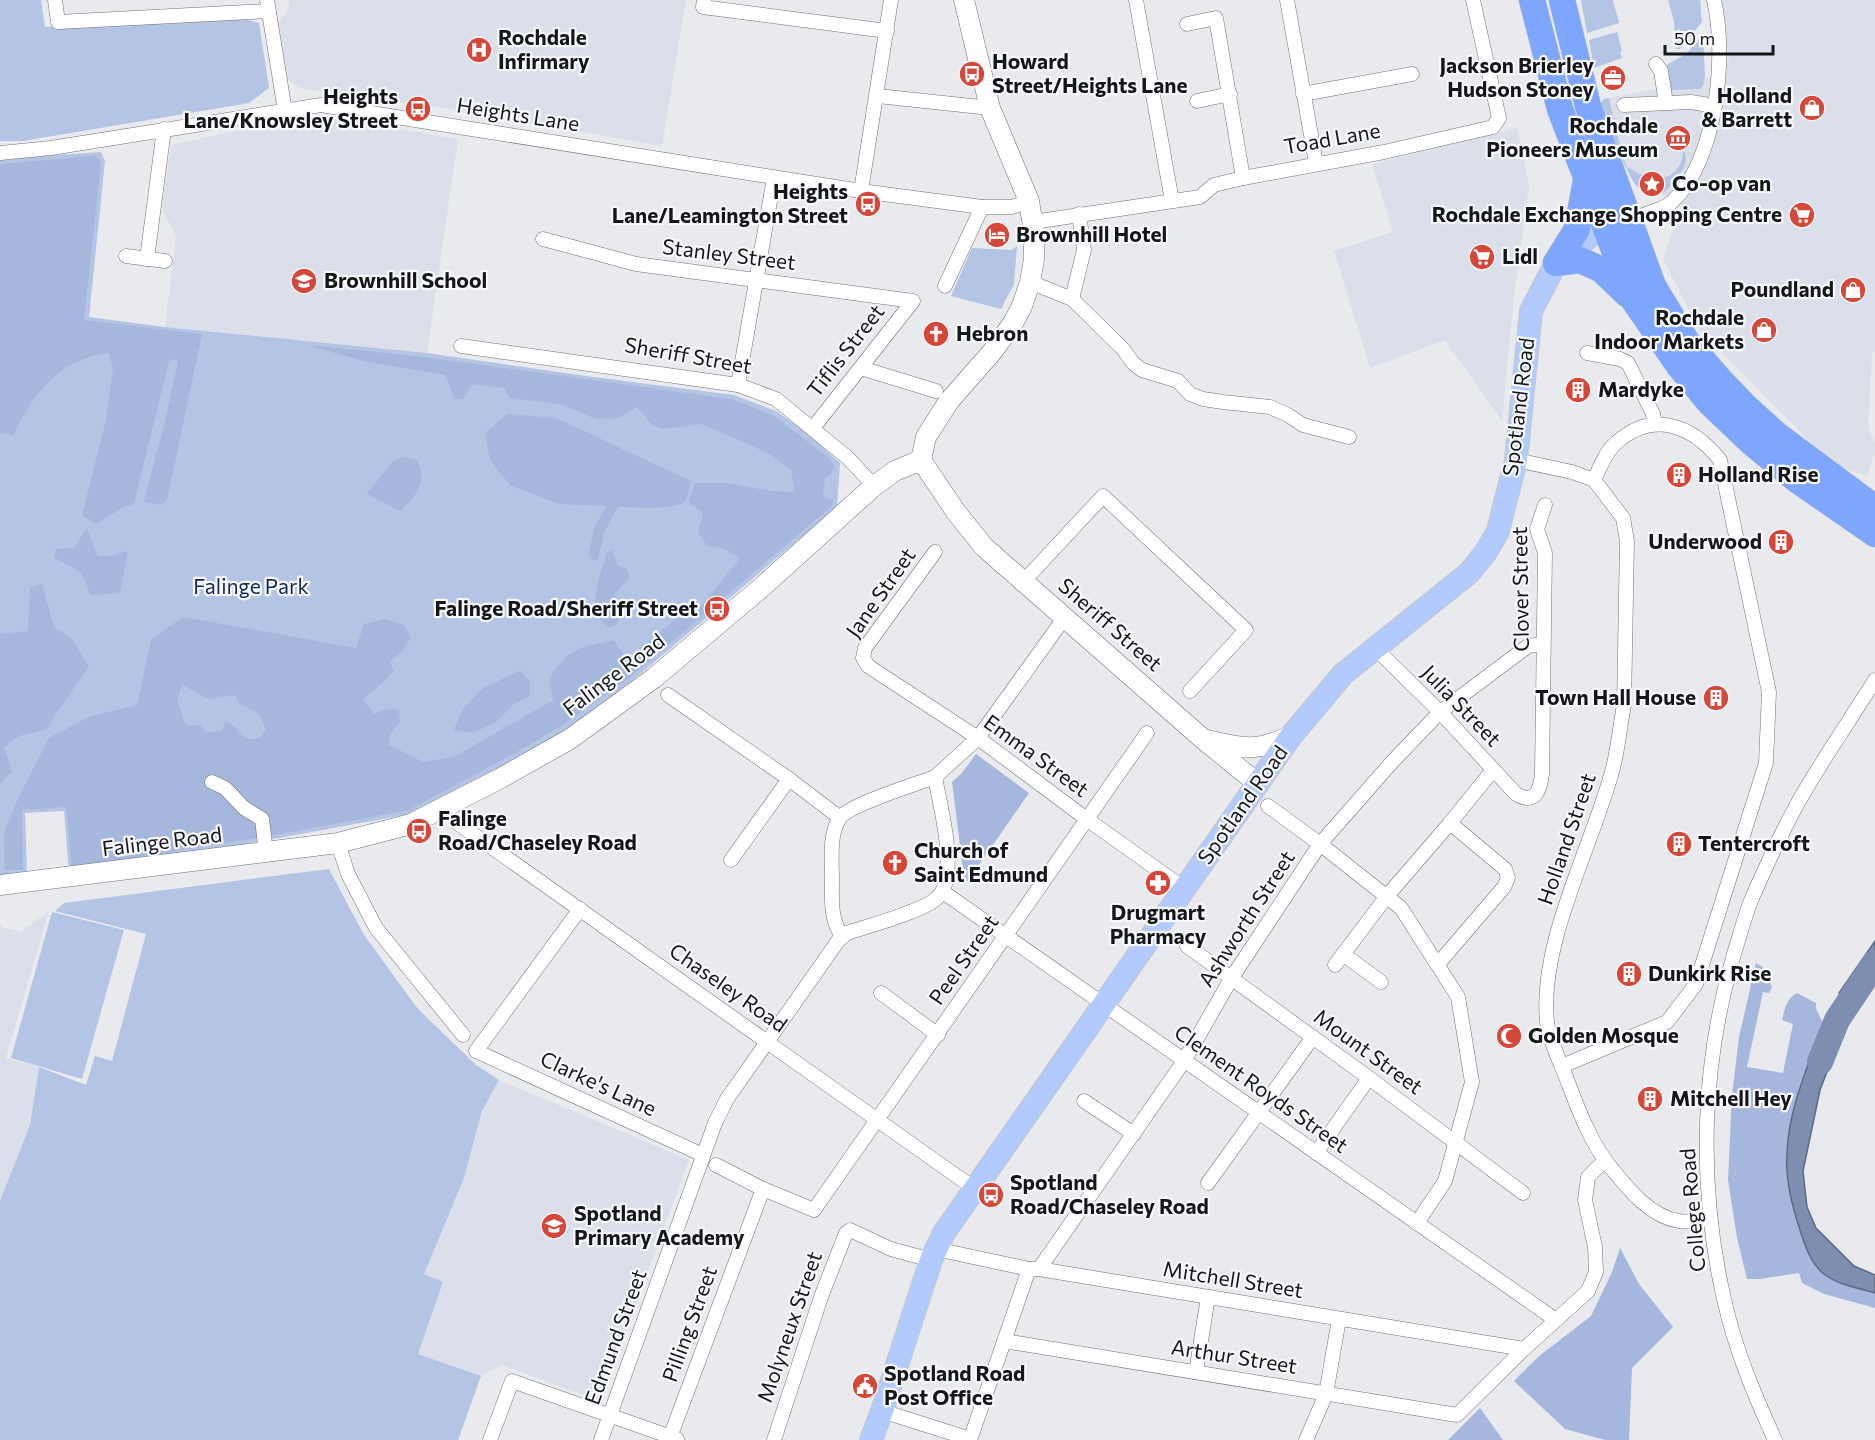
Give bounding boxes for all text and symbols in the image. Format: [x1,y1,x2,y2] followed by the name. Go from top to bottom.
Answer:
[1665,18,1773,56] scale bar
[498,24,590,73] place label: Rochdale Infirmary
[1674,27,1715,49] text: 50 m
[464,35,494,65] hospital icon: Rochdale Infirmary
[992,48,1188,97] place label: Howard Street/Heights Lane
[1439,52,1594,101] place label: Jackson Brierley Hudson Stoney
[957,59,987,89] bus stop icon: Howard Street/Heights Lane
[1598,63,1628,93] office icon: Jackson Brierley Hudson Stoney
[1701,82,1792,131] place label: Holland & Barrett
[183,83,398,132] place label: Heights Lane/Knowsley Street
[455,91,581,136] street label: Heights Lane
[1797,93,1827,123] shop icon: Holland & Barrett
[403,94,433,124] bus stop icon: Heights Lane/Knowsley Street
[1486,112,1658,161] place label: Rochdale Pioneers Museum
[1281,117,1382,158] street label: Toad Lane
[1663,123,1693,153] museum icon: Rochdale Pioneers Museum
[1637,169,1667,199] place icon: Co-op van
[1672,170,1771,195] place label: Co-op van
[612,178,848,227] place label: Heights Lane/Leamington Street
[853,189,883,219] bus stop icon: Heights Lane/Leamington Street
[1787,200,1817,230] supermarket icon: Rochdale Exchange Shopping Centre
[1432,201,1782,226] place label: Rochdale Exchange Shopping Centre
[982,220,1012,250] hotel icon: Brownhill Hotel
[1016,221,1167,246] place label: Brownhill Hotel
[661,233,797,274] street label: Stanley Street
[1467,242,1497,272] supermarket icon: Lidl
[1502,243,1538,268] place label: Lidl
[289,266,319,296] school or university icon: Brownhill School
[324,267,487,292] place label: Brownhill School
[1838,275,1868,305] shop icon: Poundland
[1730,276,1834,301] place label: Poundland
[801,299,889,401] street label: Tiflis Street
[1594,304,1744,353] place label: Rochdale Indoor Markets
[1749,315,1779,345] shop icon: Rochdale Indoor Markets
[921,319,951,349] church icon: Hebron
[956,320,1028,345] place label: Hebron
[623,331,754,378] street label: Sheriff Street
[1497,336,1538,477] street label: Spotland Road
[1563,375,1593,405] building icon: Mardyke
[1598,376,1684,401] place label: Mardyke
[1664,460,1694,490] building icon: Holland Rise
[1698,461,1818,486] place label: Holland Rise
[1506,526,1533,652] street label: Clover Street
[1766,527,1796,557] building icon: Underwood
[1648,528,1762,553] place label: Underwood
[840,543,920,642] street label: Jane Street
[1054,572,1168,676] street label: Sheriff Street
[193,573,309,598] park label: Falinge Park
[702,594,732,624] bus stop icon: Falinge Road/Sheriff Street
[434,595,698,620] place label: Falinge Road/Sheriff Street
[557,628,669,720] street label: Falinge Road
[1417,659,1507,751] street label: Julia Street
[1701,683,1731,713] building icon: Town Hall House
[1535,684,1696,709] place label: Town Hall House
[980,708,1094,801] street label: Emma Street
[1192,740,1292,868] street label: Spotland Road
[1531,769,1600,908] street label: Holland Street
[438,805,637,854] place label: Falinge Road/Chaseley Road
[404,816,434,846] bus stop icon: Falinge Road/Chaseley Road
[100,821,223,860] street label: Falinge Road
[1664,829,1694,859] building icon: Tentercroft
[1698,830,1810,855] place label: Tentercroft
[914,837,1048,886] place label: Church of Saint Edmund
[1192,845,1299,991] street label: Ashworth Street
[880,848,910,878] church icon: Church of Saint Edmund
[1143,868,1173,898] pharmacy icon: Drugmart Pharmacy
[1110,899,1207,948] place label: Drugmart Pharmacy
[923,910,1003,1009] street label: Peel Street
[665,937,793,1037] street label: Chaseley Road
[1614,959,1644,989] building icon: Dunkirk Rise
[1648,960,1771,985] place label: Dunkirk Rise
[1310,1003,1428,1099] street label: Mount Street
[1170,1018,1353,1157] street label: Clement Royds Street
[1494,1021,1524,1051] mosque icon: Golden Mosque
[1528,1022,1679,1047] place label: Golden Mosque
[537,1045,661,1120] street label: Clarke's Lane
[1635,1084,1665,1114] building icon: Mitchell Hey
[1670,1085,1792,1110] place label: Mitchell Hey
[1674,1147,1709,1273] street label: College Road
[1010,1169,1209,1218] place label: Spotland Road/Chaseley Road
[976,1180,1006,1210] bus stop icon: Spotland Road/Chaseley Road
[574,1200,745,1249] place label: Spotland Primary Academy
[539,1211,569,1241] school or university icon: Spotland Primary Academy
[751,1248,826,1405] street label: Molyneux Street
[1161,1255,1305,1302] street label: Mitchell Street
[656,1262,721,1385] street label: Pilling Street
[579,1265,651,1408] street label: Edmund Street
[1170,1333,1299,1378] street label: Arthur Street
[884,1360,1025,1409] place label: Spotland Road Post Office
[850,1371,880,1401] public building icon: Spotland Road Post Office

